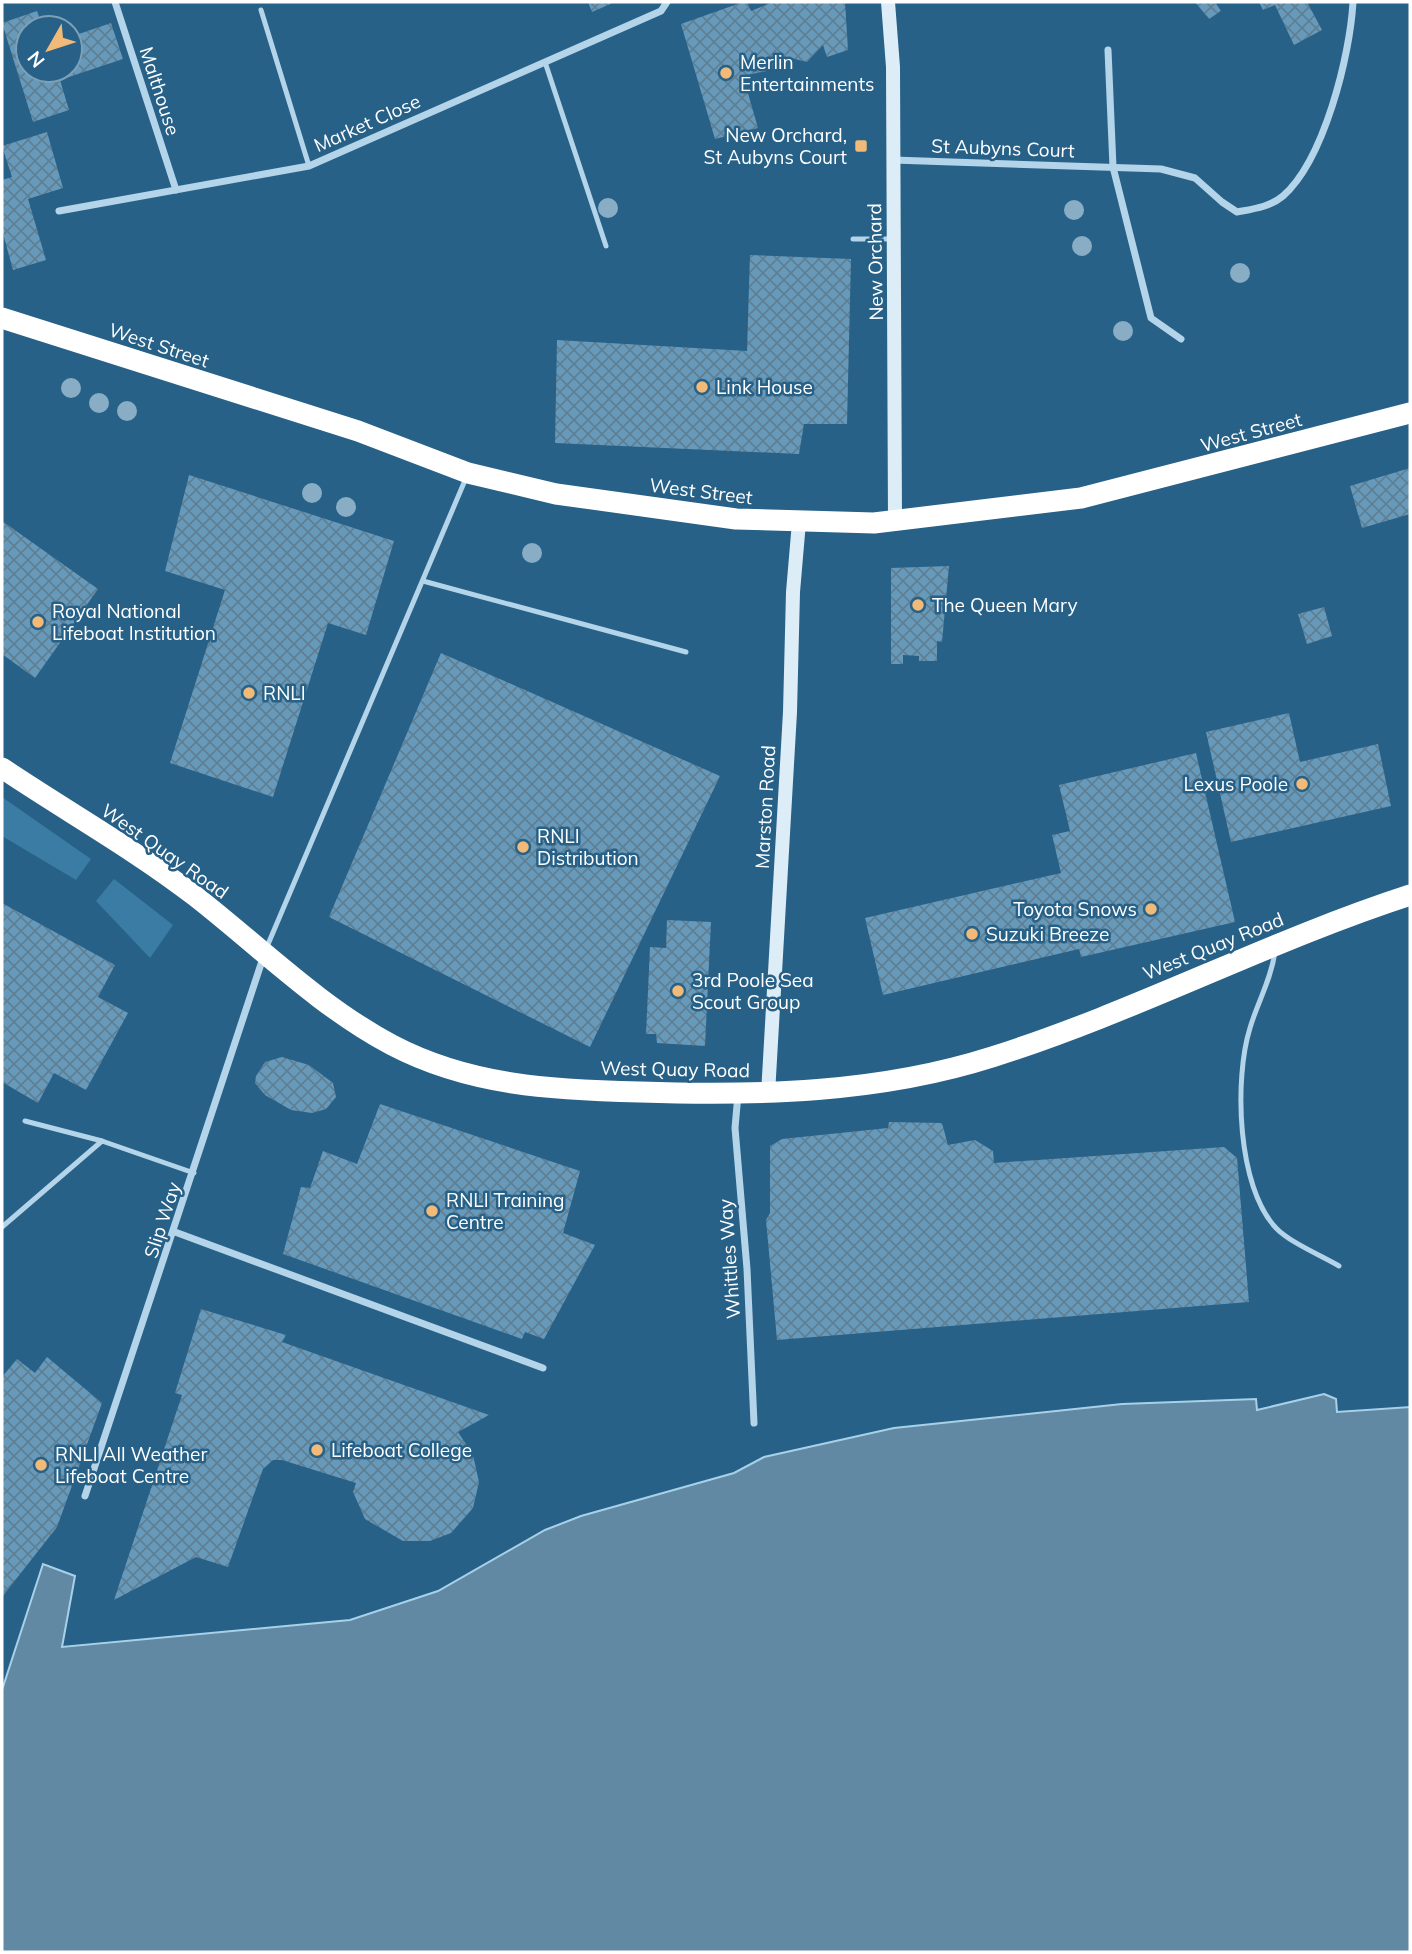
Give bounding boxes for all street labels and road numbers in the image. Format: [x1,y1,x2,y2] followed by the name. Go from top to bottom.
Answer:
[134,44,186,138] street label: Malthouse
[310,89,424,157] street label: Market Close
[931,134,1075,163] street label: St Aubyns Court
[862,203,888,321] street label: New Orchard
[106,318,212,373] street label: West Street
[1198,407,1305,457] street label: West Street
[648,473,754,509] street label: West Street
[750,744,780,870] street label: Marston Road
[97,798,233,904] street label: West Quay Road
[1139,907,1287,985] street label: West Quay Road
[600,1056,750,1082] street label: West Quay Road
[138,1179,186,1261] street label: Slip Way
[713,1198,745,1320] street label: Whittles Way

